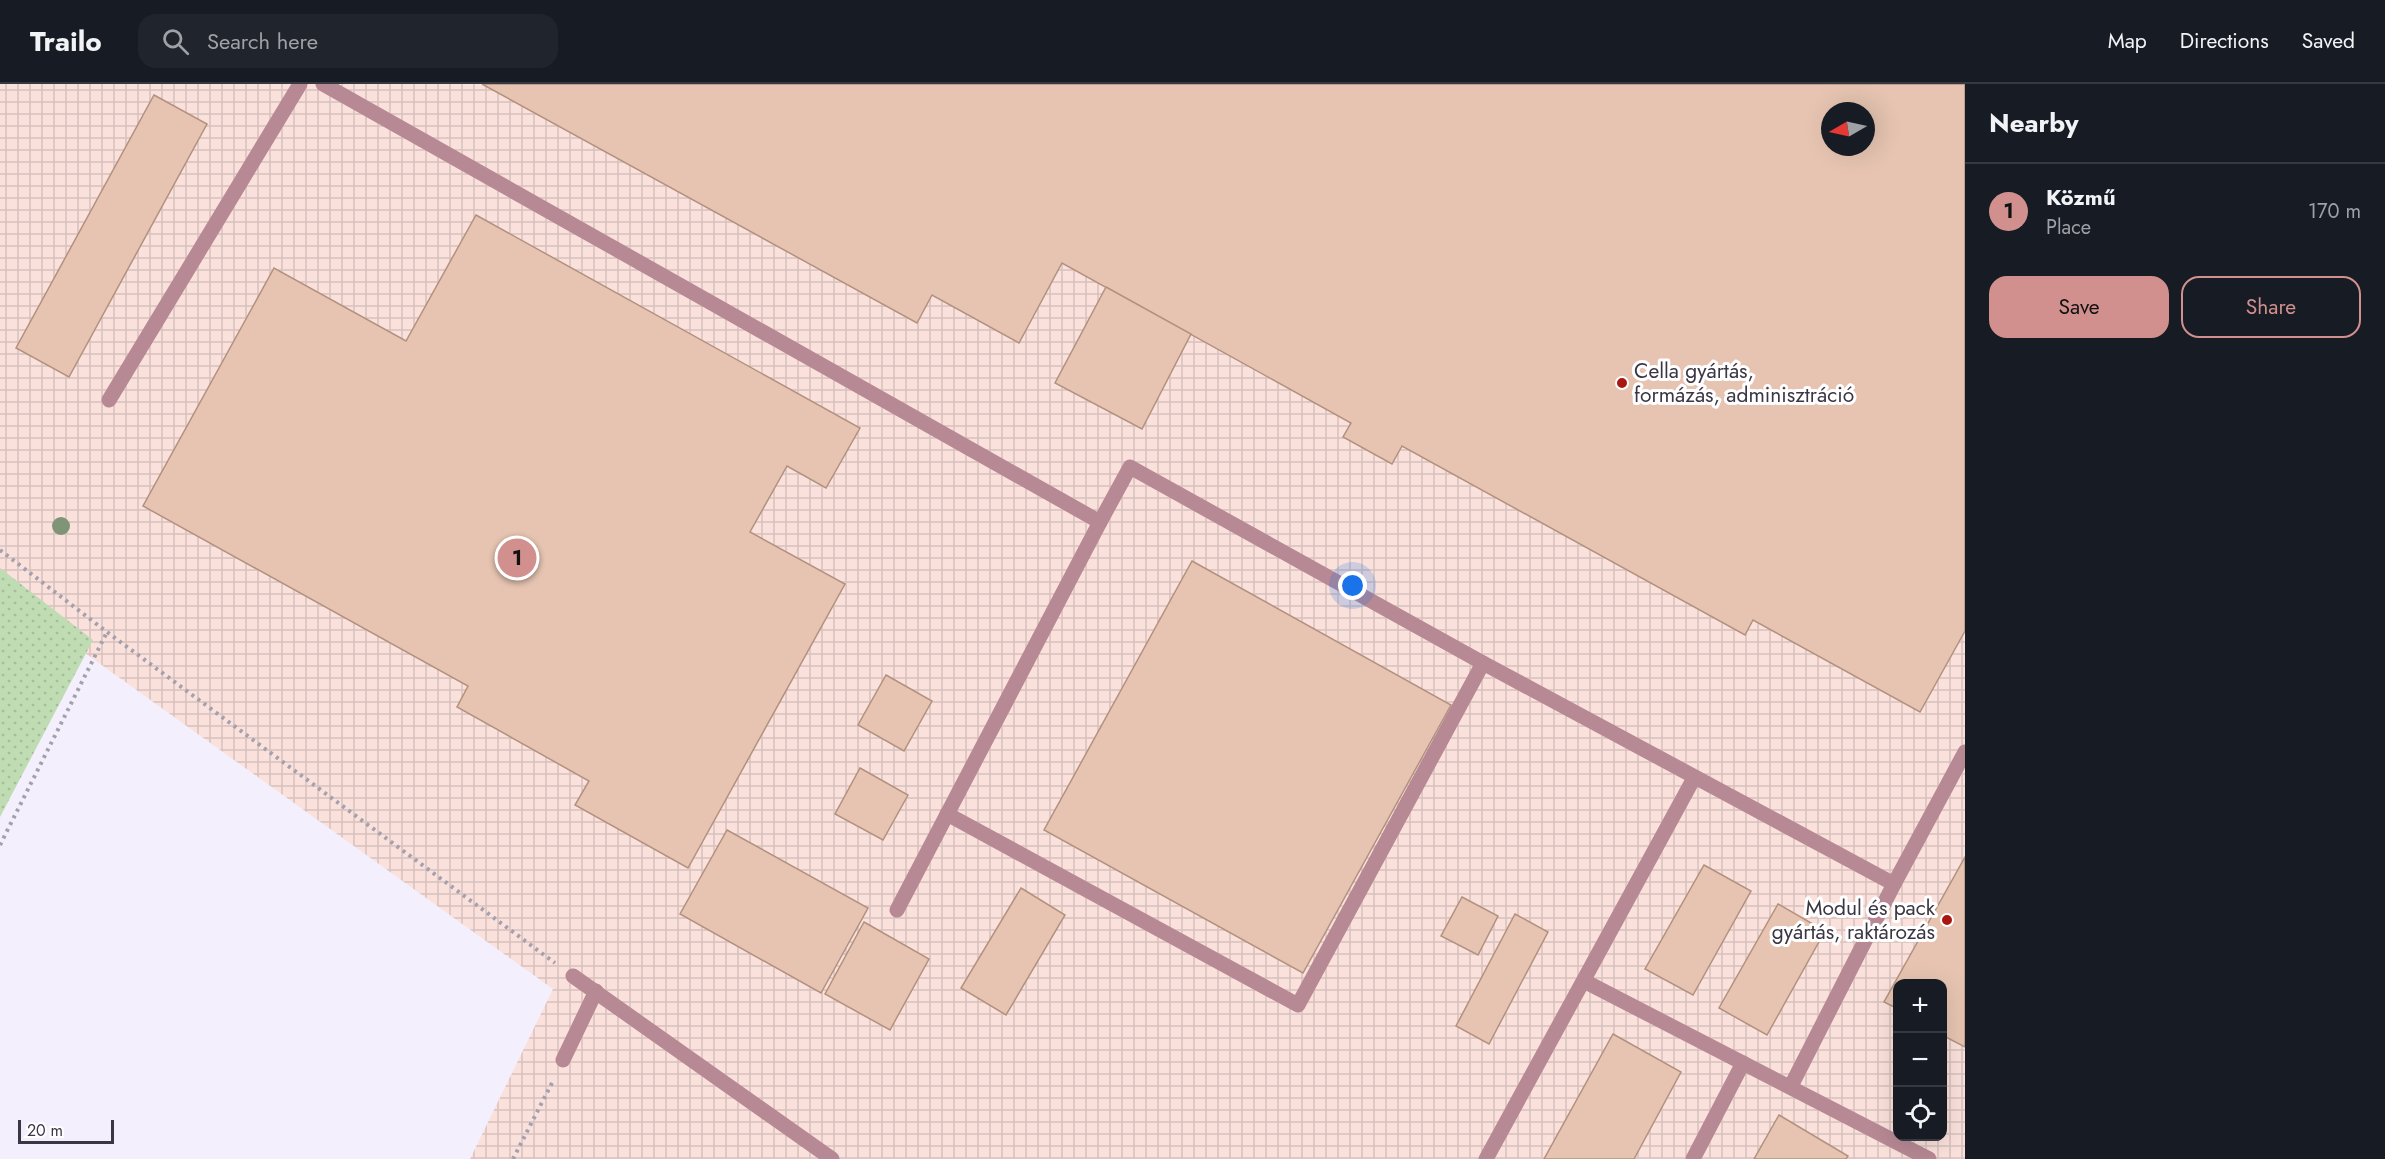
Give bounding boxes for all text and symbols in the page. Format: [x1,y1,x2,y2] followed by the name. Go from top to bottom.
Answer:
[138,14,558,68] search box
[30,21,102,62] text: Trailo
[159,25,192,58] icon: search
[207,25,318,57] text: Search here
[2108,26,2147,56] text: Map
[2180,26,2269,56] text: Directions
[2302,26,2355,56] text: Saved
[1821,102,1875,156] north arrow
[1989,104,2078,142] text: Nearby
[2046,181,2116,213] text: Közmű
[2003,197,2014,226] text: 1
[2308,197,2361,226] text: 170 m
[2046,213,2091,242] text: Place
[1989,276,2169,338] button: Save
[2181,276,2361,338] button: Share
[1634,356,1854,410] place label: Cella gyártás, formázás, adminisztráció
[1615,376,1629,390] marker: Cella gyártás, formázás, adminisztráció
[498,536,536,580] pin: 1
[1338,571,1367,600] your location
[1772,893,1936,947] place label: Modul és pack gyártás, raktározás
[1940,913,1954,927] marker: Modul és pack gyártás, raktározás
[1893,979,1947,1141] map controls
[1893,979,1947,1033] button: +
[1893,1033,1947,1087] button: −
[1893,1087,1947,1141] button: locate
[18,1117,114,1144] scale bar
[27,1119,63,1142] text: 20 m

